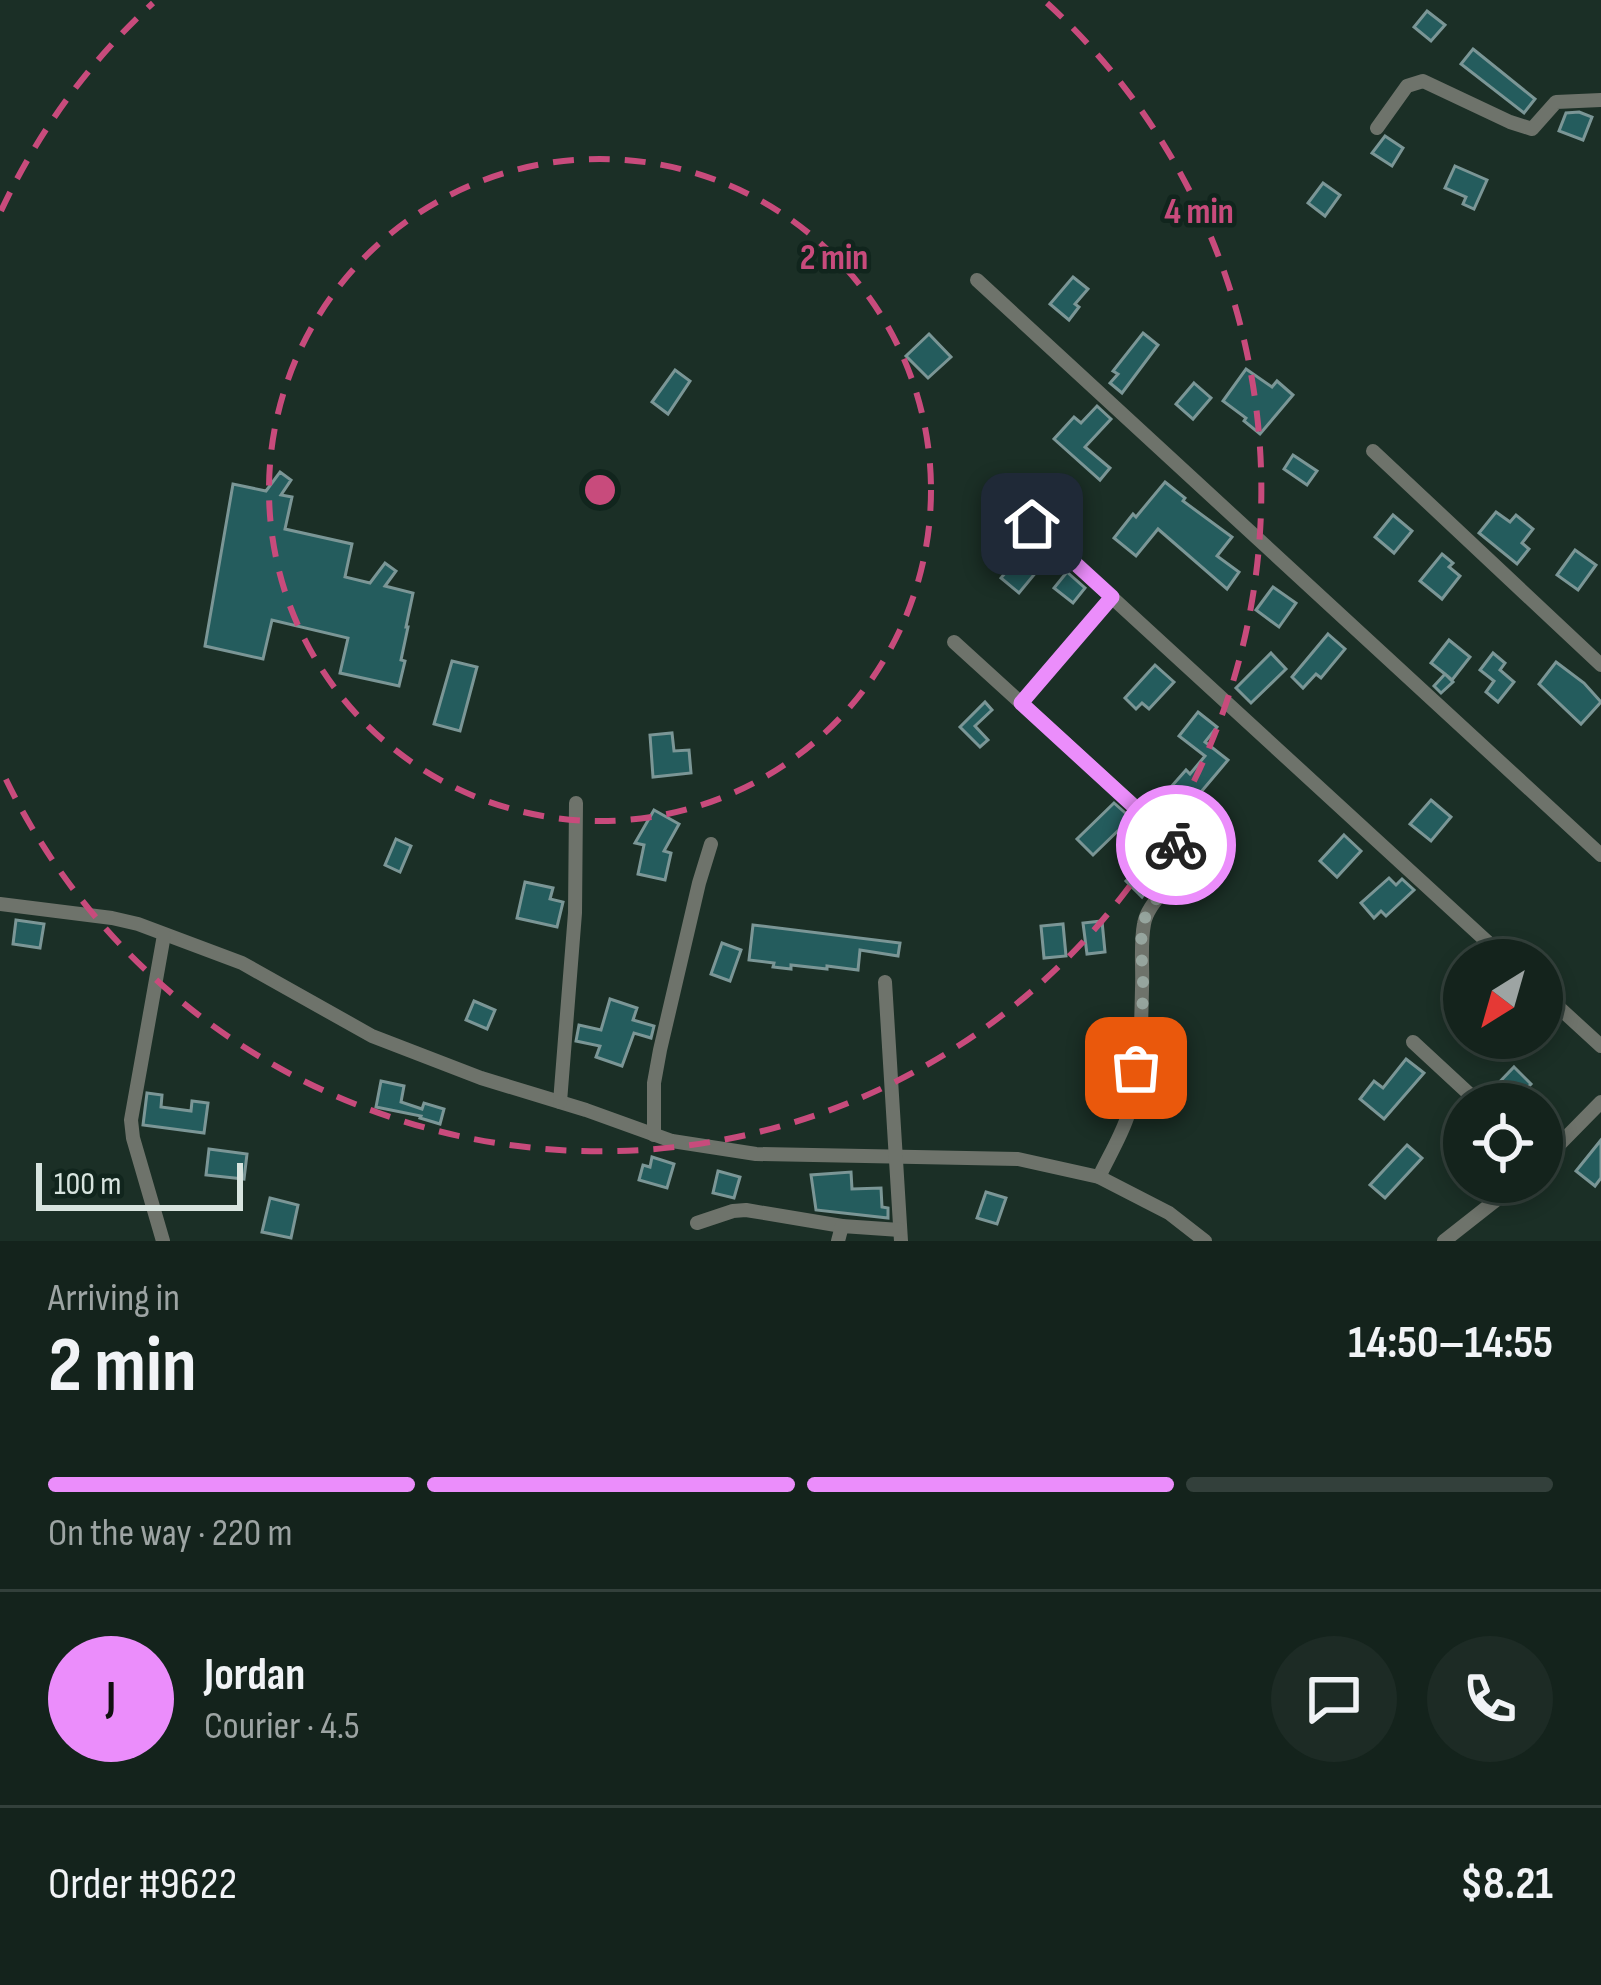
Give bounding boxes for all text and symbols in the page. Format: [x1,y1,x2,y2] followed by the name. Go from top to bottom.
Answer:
[1164,191,1234,234] text: 4 min
[800,237,868,280] text: 2 min
[579,469,621,511] centre of rings
[981,473,1083,575] pin
[999,491,1065,557] icon: home
[1116,785,1236,905] courier
[1143,812,1209,878] icon: bike
[1443,939,1563,1059] north arrow
[1443,939,1563,1203] map controls
[1085,1017,1187,1119] pin
[1103,1035,1169,1101] icon: bag
[1443,1083,1563,1203] button: locate
[36,1157,243,1210] scale bar
[54,1164,121,1204] text: 100 m
[48,1275,180,1322] text: Arriving in
[1348,1316,1553,1371] text: 14:50–14:55
[48,1320,197,1413] text: 2 min
[48,1510,293,1557] text: On the way · 220 m
[1271,1636,1397,1762] button: chat
[1427,1636,1553,1762] button: phone
[204,1648,305,1703] text: Jordan
[106,1671,116,1726] text: J
[204,1703,360,1750] text: Courier · 4.5
[48,1857,237,1912] text: Order #9622
[1460,1857,1553,1912] text: $8.21

